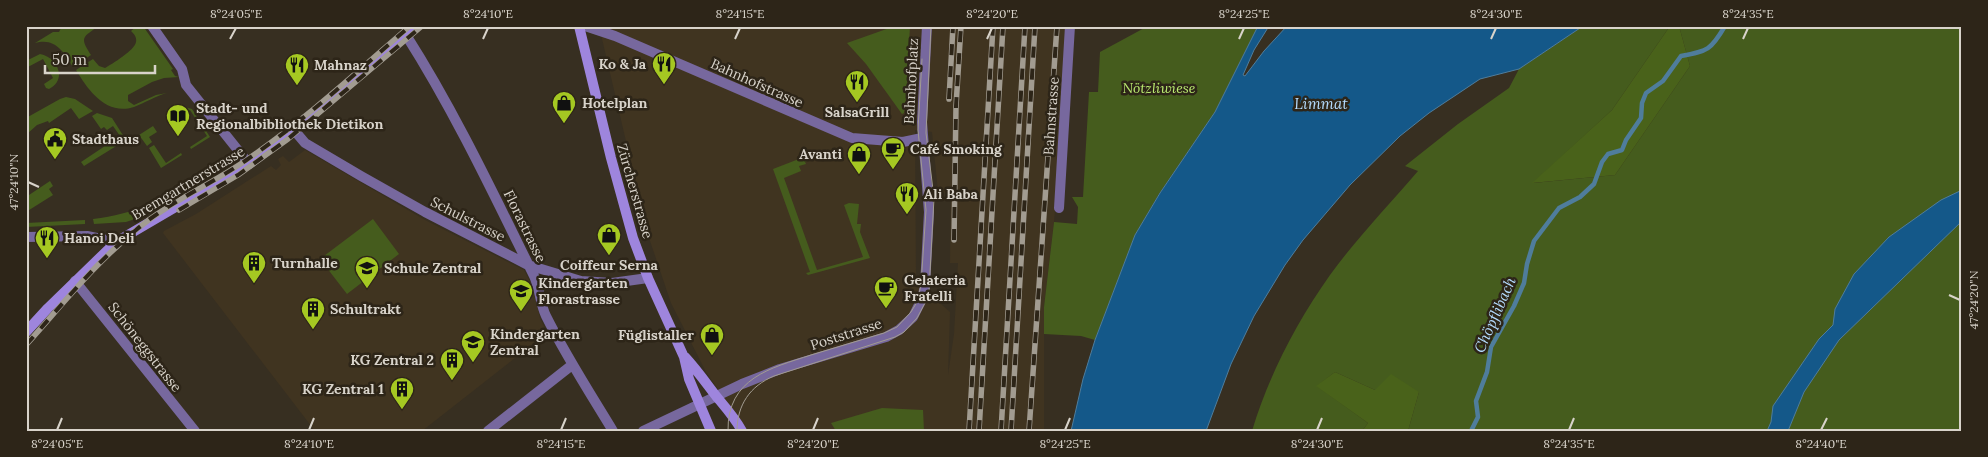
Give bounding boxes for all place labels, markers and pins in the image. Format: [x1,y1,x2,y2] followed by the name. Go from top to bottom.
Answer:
[651,51,677,85] restaurant icon: Ko & Ja
[284,52,310,86] restaurant icon: Mahnaz
[599,55,647,73] place label: Ko & Ja
[314,56,367,74] place label: Mahnaz
[844,69,870,103] restaurant icon: SalsaGrill
[551,90,577,124] shop icon: Hotelplan
[582,94,648,112] place label: Hotelplan
[196,99,384,133] place label: Stadt- und Regionalbibliothek Dietikon
[165,103,191,137] library icon: Stadt- und Regionalbibliothek Dietikon
[825,103,890,121] place label: SalsaGrill
[42,126,68,160] public building icon: Stadthaus
[72,130,139,148] place label: Stadthaus
[880,136,906,170] cafe icon: Café Smoking
[910,140,1003,158] place label: Café Smoking
[846,141,872,175] shop icon: Avanti
[799,145,842,163] place label: Avanti
[894,181,920,215] restaurant icon: Ali Baba
[924,185,979,203] place label: Ali Baba
[596,222,622,256] shop icon: Coiffeur Serna
[34,225,60,259] restaurant icon: Hanoi Deli
[64,229,135,247] place label: Hanoi Deli
[241,250,267,284] building icon: Turnhalle
[272,254,338,272] place label: Turnhalle
[354,255,380,289] school or university icon: Schule Zentral
[560,256,659,274] place label: Coiffeur Serna
[384,259,482,277] place label: Schule Zentral
[904,271,966,305] place label: Gelateria Fratelli
[538,274,628,308] place label: Kindergarten Florastrasse
[873,275,899,309] cafe icon: Gelateria Fratelli
[508,278,534,312] school or university icon: Kindergarten Florastrasse
[300,296,326,330] building icon: Schultrakt
[330,300,401,318] place label: Schultrakt
[699,322,725,356] shop icon: Füglistaller
[490,325,580,359] place label: Kindergarten Zentral
[618,326,694,344] place label: Füglistaller
[460,329,486,363] school or university icon: Kindergarten Zentral
[439,347,465,381] building icon: KG Zentral 2
[350,351,434,369] place label: KG Zentral 2
[389,376,415,410] building icon: KG Zentral 1
[302,380,384,398] place label: KG Zentral 1

